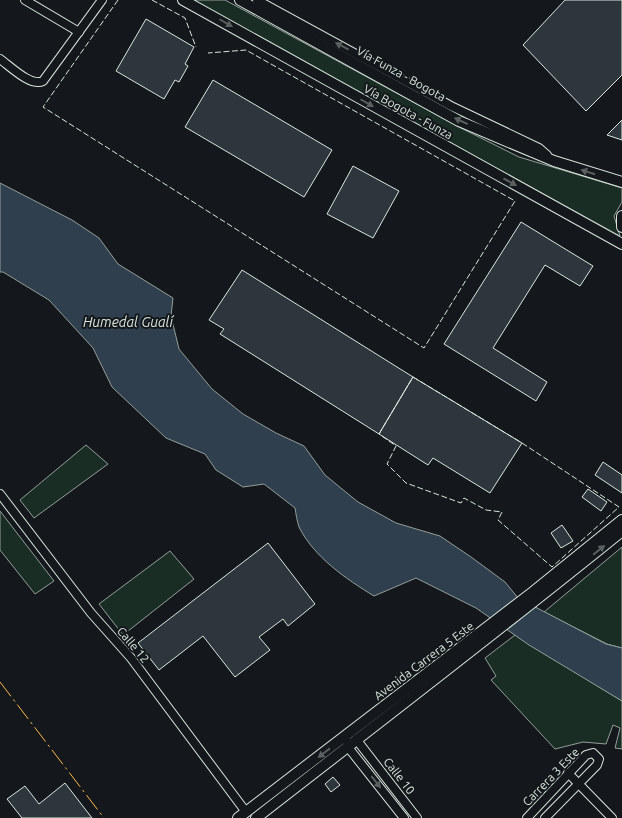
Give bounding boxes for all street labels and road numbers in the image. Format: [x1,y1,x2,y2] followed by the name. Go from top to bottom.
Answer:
[354,44,448,103] street label: Vía Funza - Bogota
[361,82,455,141] street label: Vía Bogota - Funza
[371,619,476,702] street label: Avenida Carrera 5 Este
[115,624,152,665] street label: Calle 12
[520,745,582,808] street label: Carrera 3 Este
[381,755,418,797] street label: Calle 10

